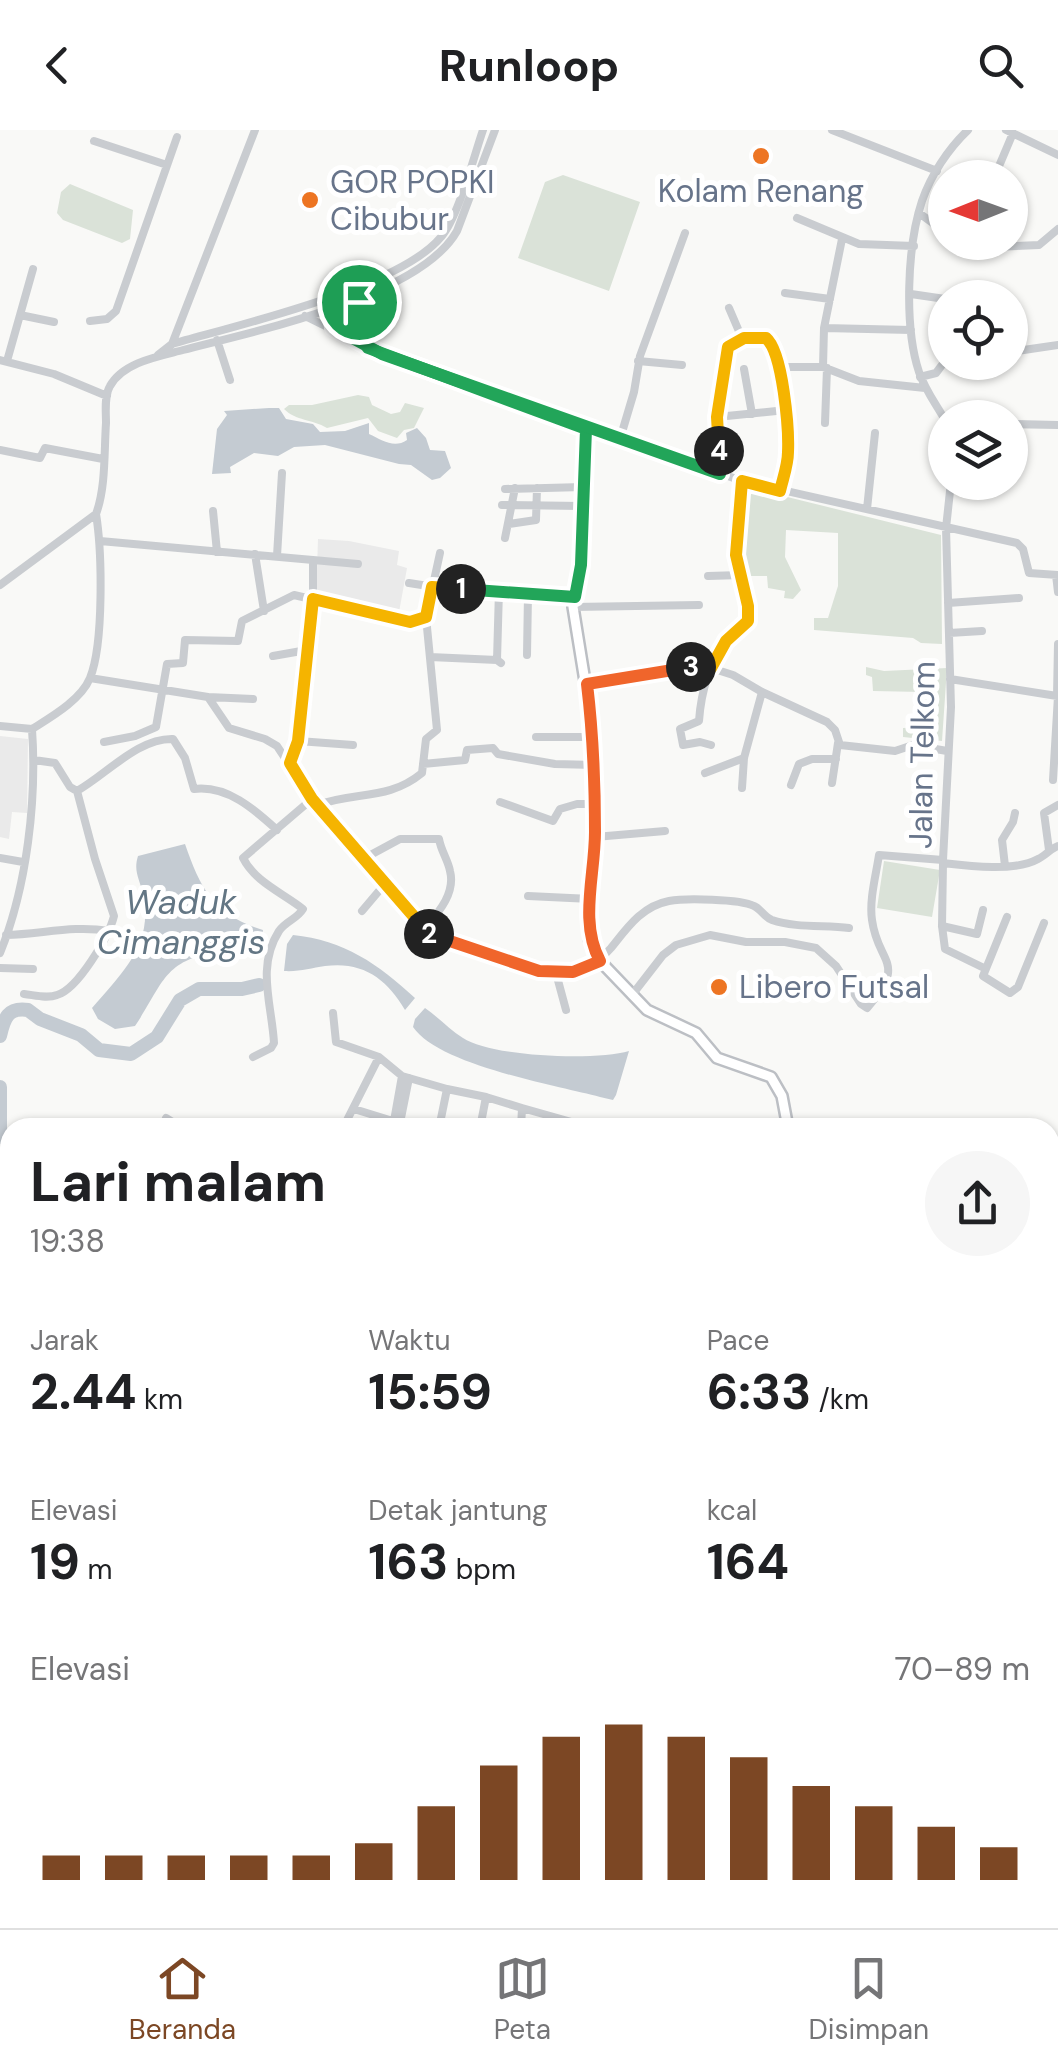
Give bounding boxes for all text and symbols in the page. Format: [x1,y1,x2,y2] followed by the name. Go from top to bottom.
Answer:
[439,36,619,95] text: Runloop
[30,38,85,93] icon: back
[973,38,1028,93] icon: search
[750,145,772,167] marker: Kolam Renang
[928,160,1028,260] north arrow
[928,160,1028,500] map controls
[330,161,495,240] place label: GOR POPKI Cibubur
[658,170,864,212] place label: Kolam Renang
[299,189,321,211] marker: GOR POPKI Cibubur
[317,260,402,345] pin
[332,275,387,330] icon: arrive
[928,280,1028,380] button: locate
[928,400,1028,500] button: layers
[694,426,744,476] pin: 4
[710,432,728,469] text: 4
[436,564,486,614] pin: 1
[456,570,466,607] text: 1
[666,642,716,692] pin: 3
[683,648,699,685] text: 3
[899,661,945,849] street label: Jalan Telkom
[97,879,265,965] water label: Waduk Cimanggis
[404,909,454,959] pin: 2
[421,915,437,952] text: 2
[739,966,929,1008] place label: Libero Futsal
[708,976,730,998] marker: Libero Futsal
[30,1146,326,1218] text: Lari malam
[925,1151,1030,1256] button: share
[30,1220,105,1262] text: 19:38
[30,1322,99,1359] text: Jarak
[368,1322,450,1359] text: Waktu
[707,1322,769,1359] text: Pace
[30,1359,136,1425] text: 2.44
[368,1359,492,1425] text: 15:59
[707,1359,811,1425] text: 6:33
[136,1381,183,1418] text: km
[811,1381,869,1418] text: /km
[30,1492,117,1529] text: Elevasi
[368,1492,548,1529] text: Detak jantung
[707,1492,757,1529] text: kcal
[30,1529,80,1595] text: 19
[368,1529,448,1595] text: 163
[707,1529,789,1595] text: 164
[80,1551,112,1588] text: m
[448,1551,516,1588] text: bpm
[30,1648,130,1690] text: Elevasi
[894,1648,1030,1690] text: 70–89 m
[129,1951,236,2048] tab: Beranda
[494,1951,551,2048] tab: Peta
[809,1951,929,2048] tab: Disimpan

